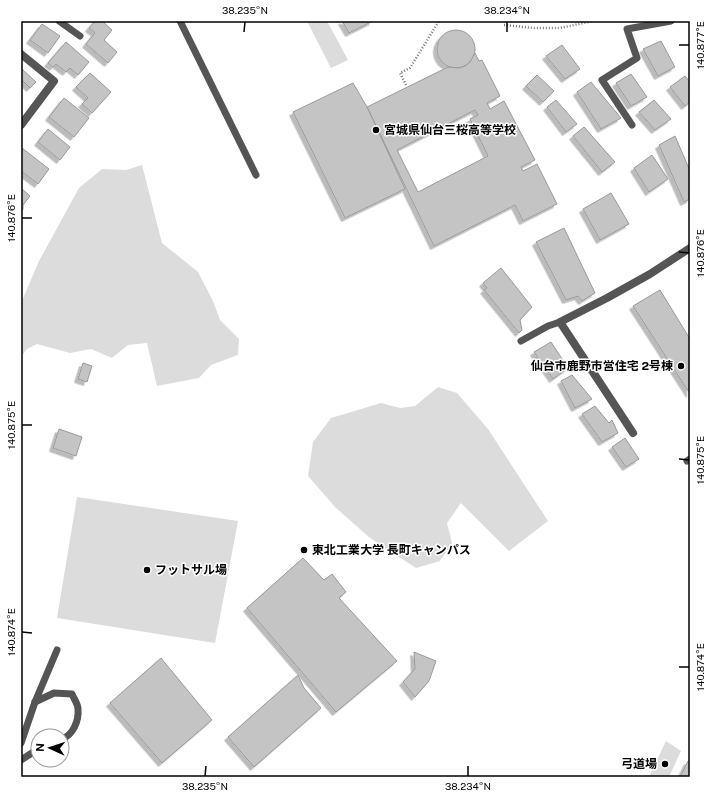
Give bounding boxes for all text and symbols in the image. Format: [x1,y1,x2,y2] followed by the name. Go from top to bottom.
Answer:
[222,4,268,16] text: 38.235°N
[484,4,530,16] text: 38.234°N
[694,21,706,69] text: 140.877°E
[384,123,516,137] place label: 宮城県仙台三桜高等学校
[371,125,381,135] marker: 宮城県仙台三桜高等学校
[5,194,17,242] text: 140.876°E
[694,229,706,277] text: 140.876°E
[531,359,673,373] place label: 仙台市鹿野市営住宅 2号棟
[676,361,686,371] marker: 仙台市鹿野市営住宅 2号棟
[5,401,17,449] text: 140.875°E
[694,436,706,484] text: 140.875°E
[312,543,471,557] place label: 東北工業大学 長町キャンパス
[299,545,309,555] marker: 東北工業大学 長町キャンパス
[155,563,227,577] place label: フットサル場
[142,565,152,575] marker: フットサル場
[5,608,17,656] text: 140.874°E
[694,643,706,691] text: 140.874°E
[30,728,70,768] north arrow
[34,743,46,752] text: N
[621,757,657,771] place label: 弓道場
[660,759,670,769] marker: 弓道場
[182,780,228,792] text: 38.235°N
[445,780,491,792] text: 38.234°N

